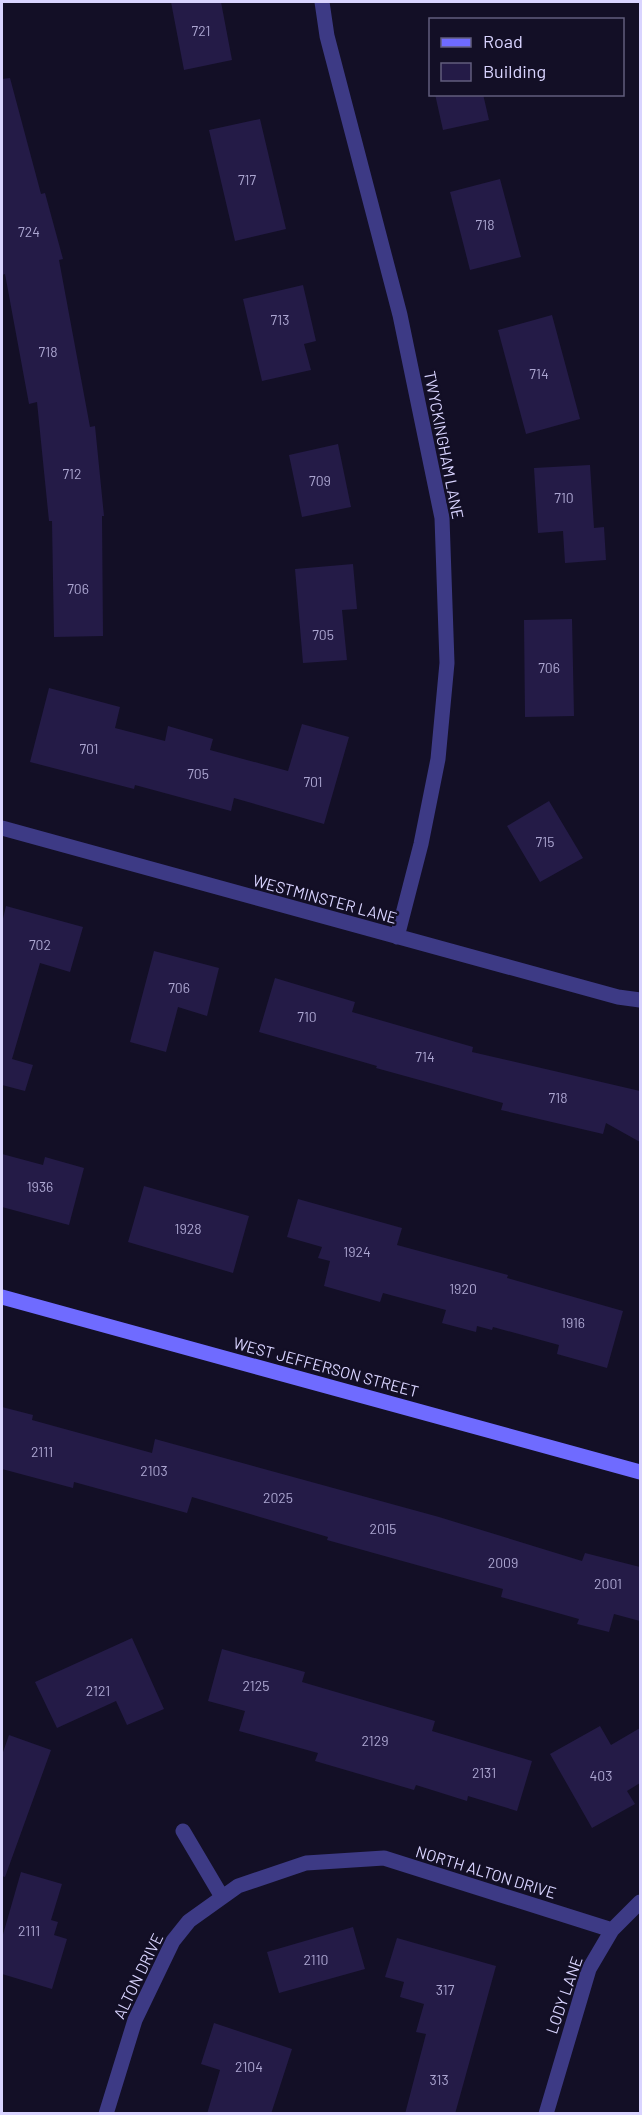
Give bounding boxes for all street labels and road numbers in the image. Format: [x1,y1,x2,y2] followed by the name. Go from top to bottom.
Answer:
[421,369,468,521] street label: TWYCKINGHAM LANE
[251,870,399,927] street label: WESTMINSTER LANE
[231,1333,421,1400] street label: WEST JEFFERSON STREET
[414,1841,559,1902] street label: NORTH ALTON DRIVE
[109,1930,166,2021] street label: ALTON DRIVE
[541,1954,586,2036] street label: LODY LANE

